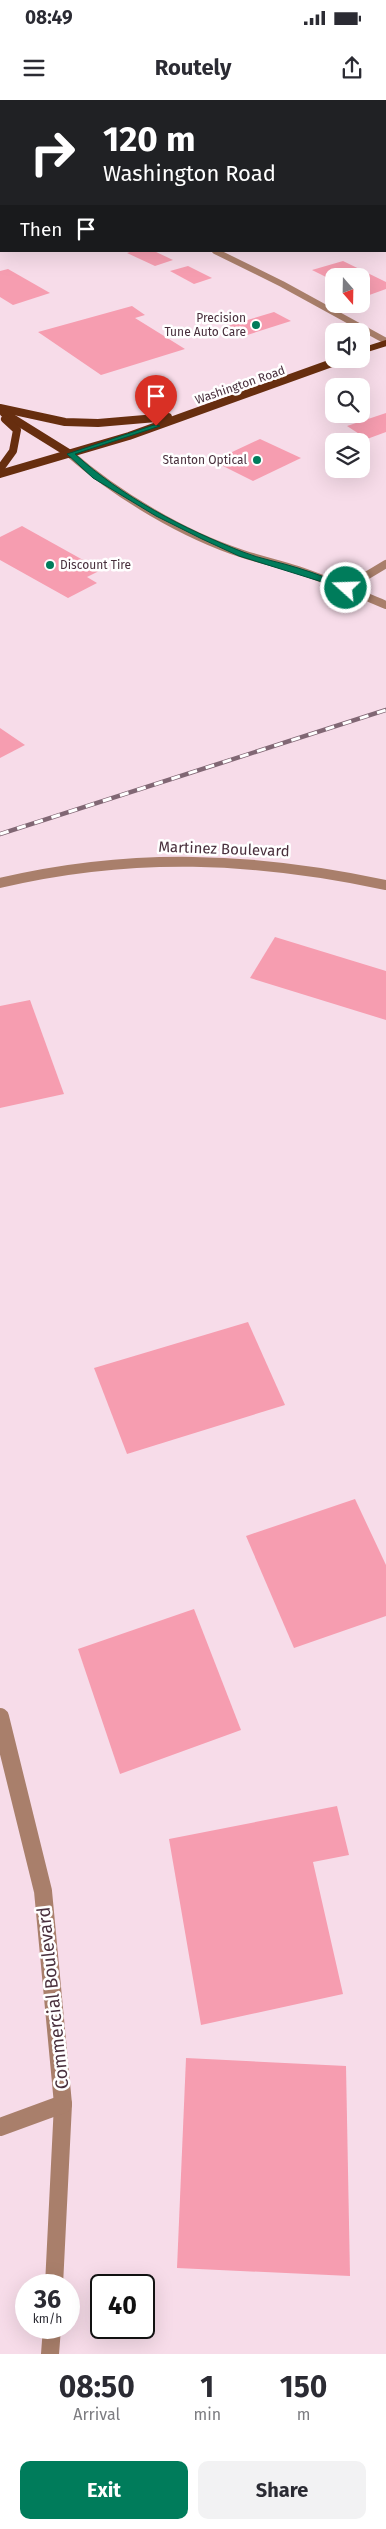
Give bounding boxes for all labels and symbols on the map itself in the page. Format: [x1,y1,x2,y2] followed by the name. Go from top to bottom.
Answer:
[325,268,370,312] north arrow
[164,311,246,339] place label: Precision Tune Auto Care
[250,319,262,331] marker: Precision Tune Auto Care
[193,363,287,407] street label: Washington Road
[135,375,177,426] pin
[163,453,247,467] place label: Stanton Optical
[251,454,263,466] marker: Stanton Optical
[60,558,131,572] place label: Discount Tire
[44,559,56,571] marker: Discount Tire
[319,561,371,613] position arrow
[158,838,290,860] street label: Martinez Boulevard
[32,1906,74,2090] street label: Commercial Boulevard
[90,2274,155,2339] speed limit sign: 40

